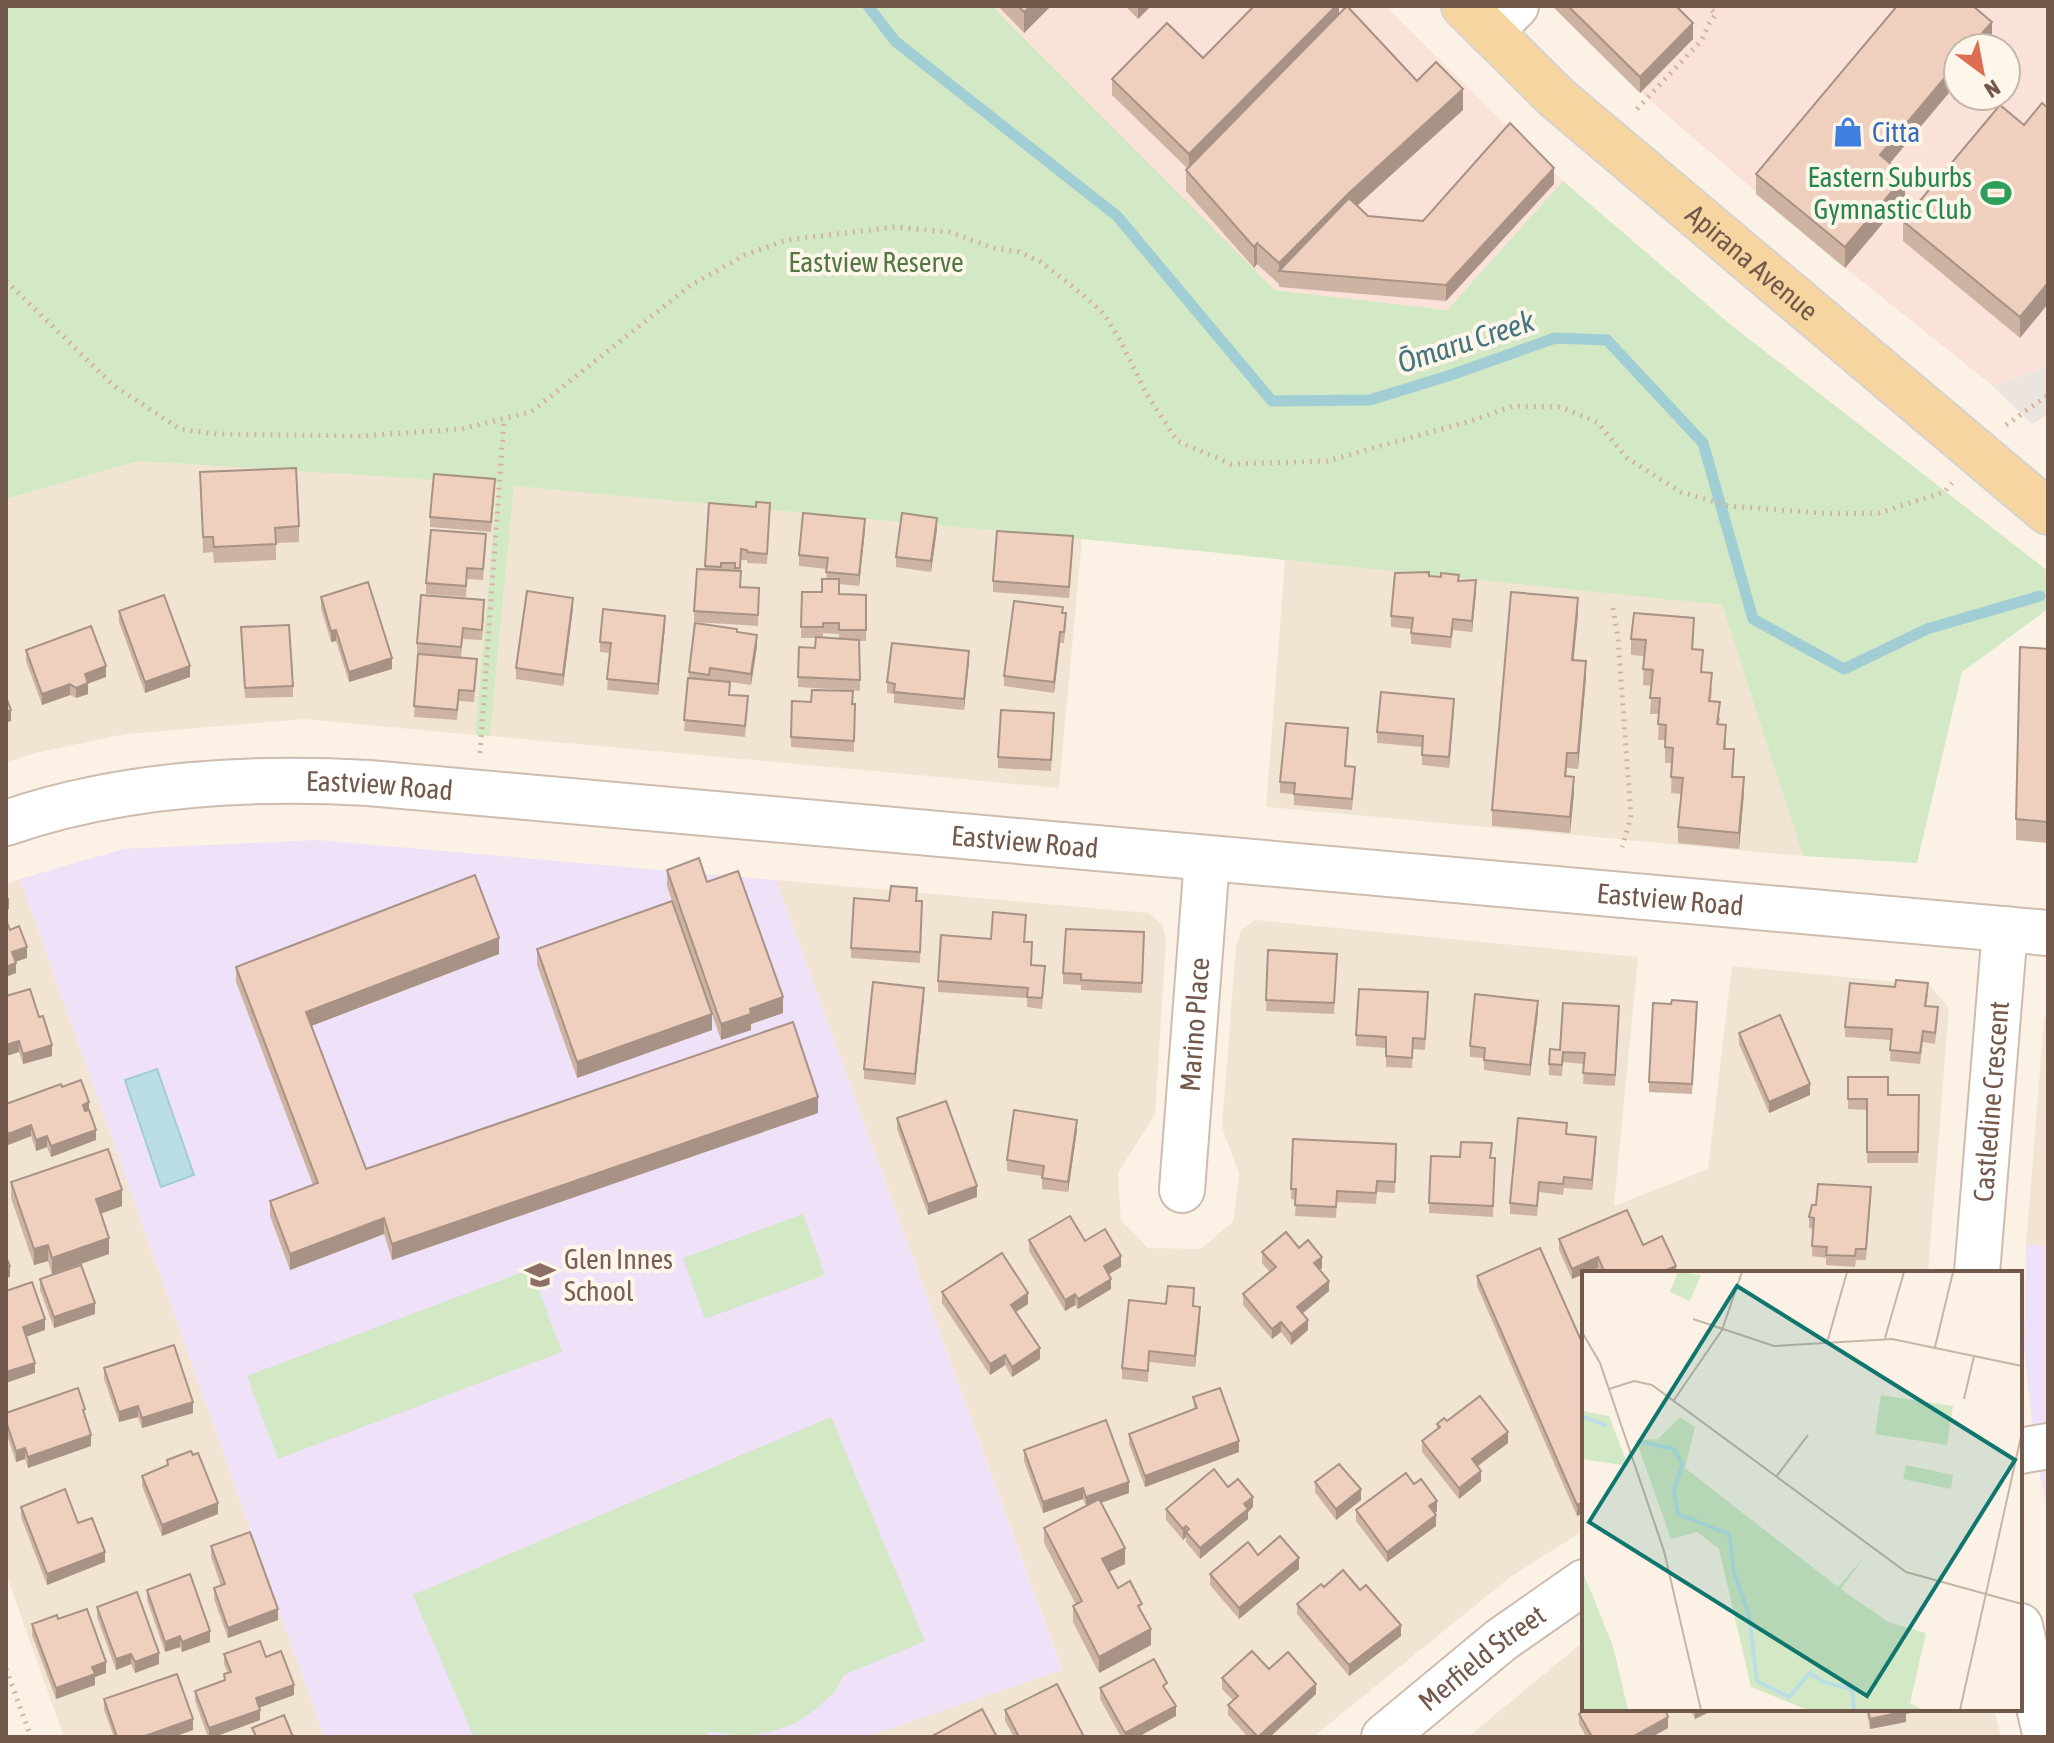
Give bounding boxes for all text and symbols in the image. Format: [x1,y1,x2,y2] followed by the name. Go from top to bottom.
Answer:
[1942,32,2022,112] north arrow
[1980,74,2005,103] text: N
[1831,115,1865,149] shop icon: Citta
[1872,116,1920,148] place label: Citta
[1807,161,1972,225] place label: Eastern Suburbs Gymnastic Club
[1979,176,2013,210] sports icon: Eastern Suburbs Gymnastic Club
[1680,198,1824,327] street label: Apirana Avenue
[788,246,964,278] park label: Eastview Reserve
[1393,303,1539,379] water label: Ōmaru Creek
[306,765,454,806] street label: Eastview Road
[950,819,1100,864] street label: Eastview Road
[1595,877,1745,922] street label: Eastview Road
[1173,956,1216,1093] street label: Marino Place
[1967,1000,2015,1203] street label: Castledine Crescent
[564,1243,673,1307] place label: Glen Innes School
[523,1258,557,1292] school or university icon: Glen Innes School
[1582,1271,2022,1711] inset map
[1412,1598,1551,1717] street label: Merfield Street

